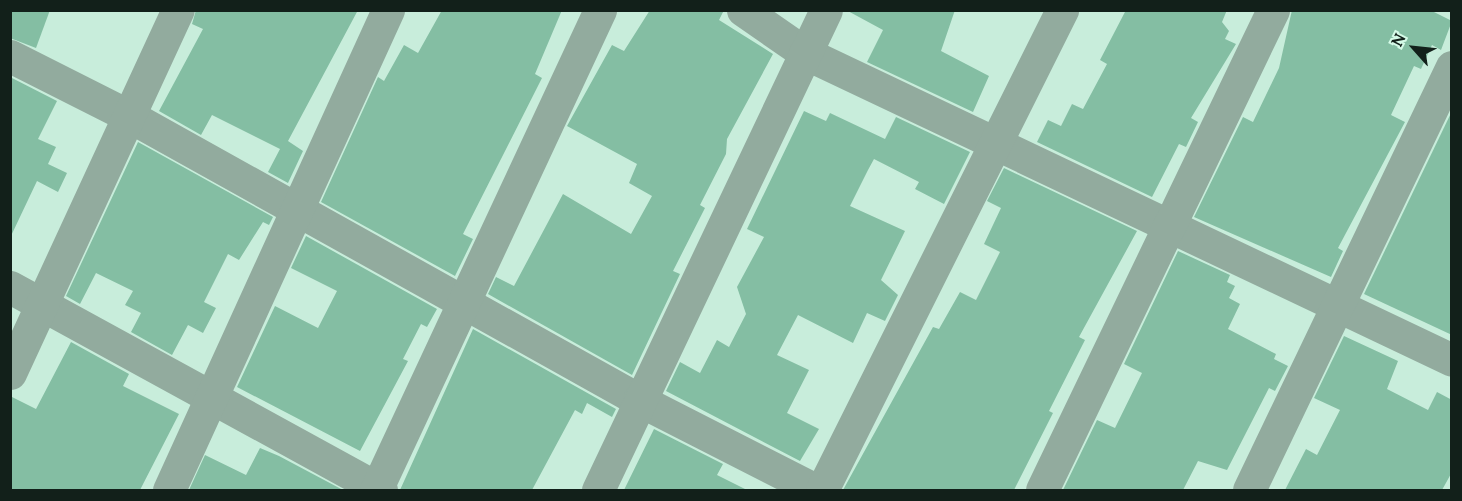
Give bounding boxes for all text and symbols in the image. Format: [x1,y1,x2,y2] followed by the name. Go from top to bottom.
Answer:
[1384,18,1444,78] north arrow
[1386,30,1410,50] text: N

